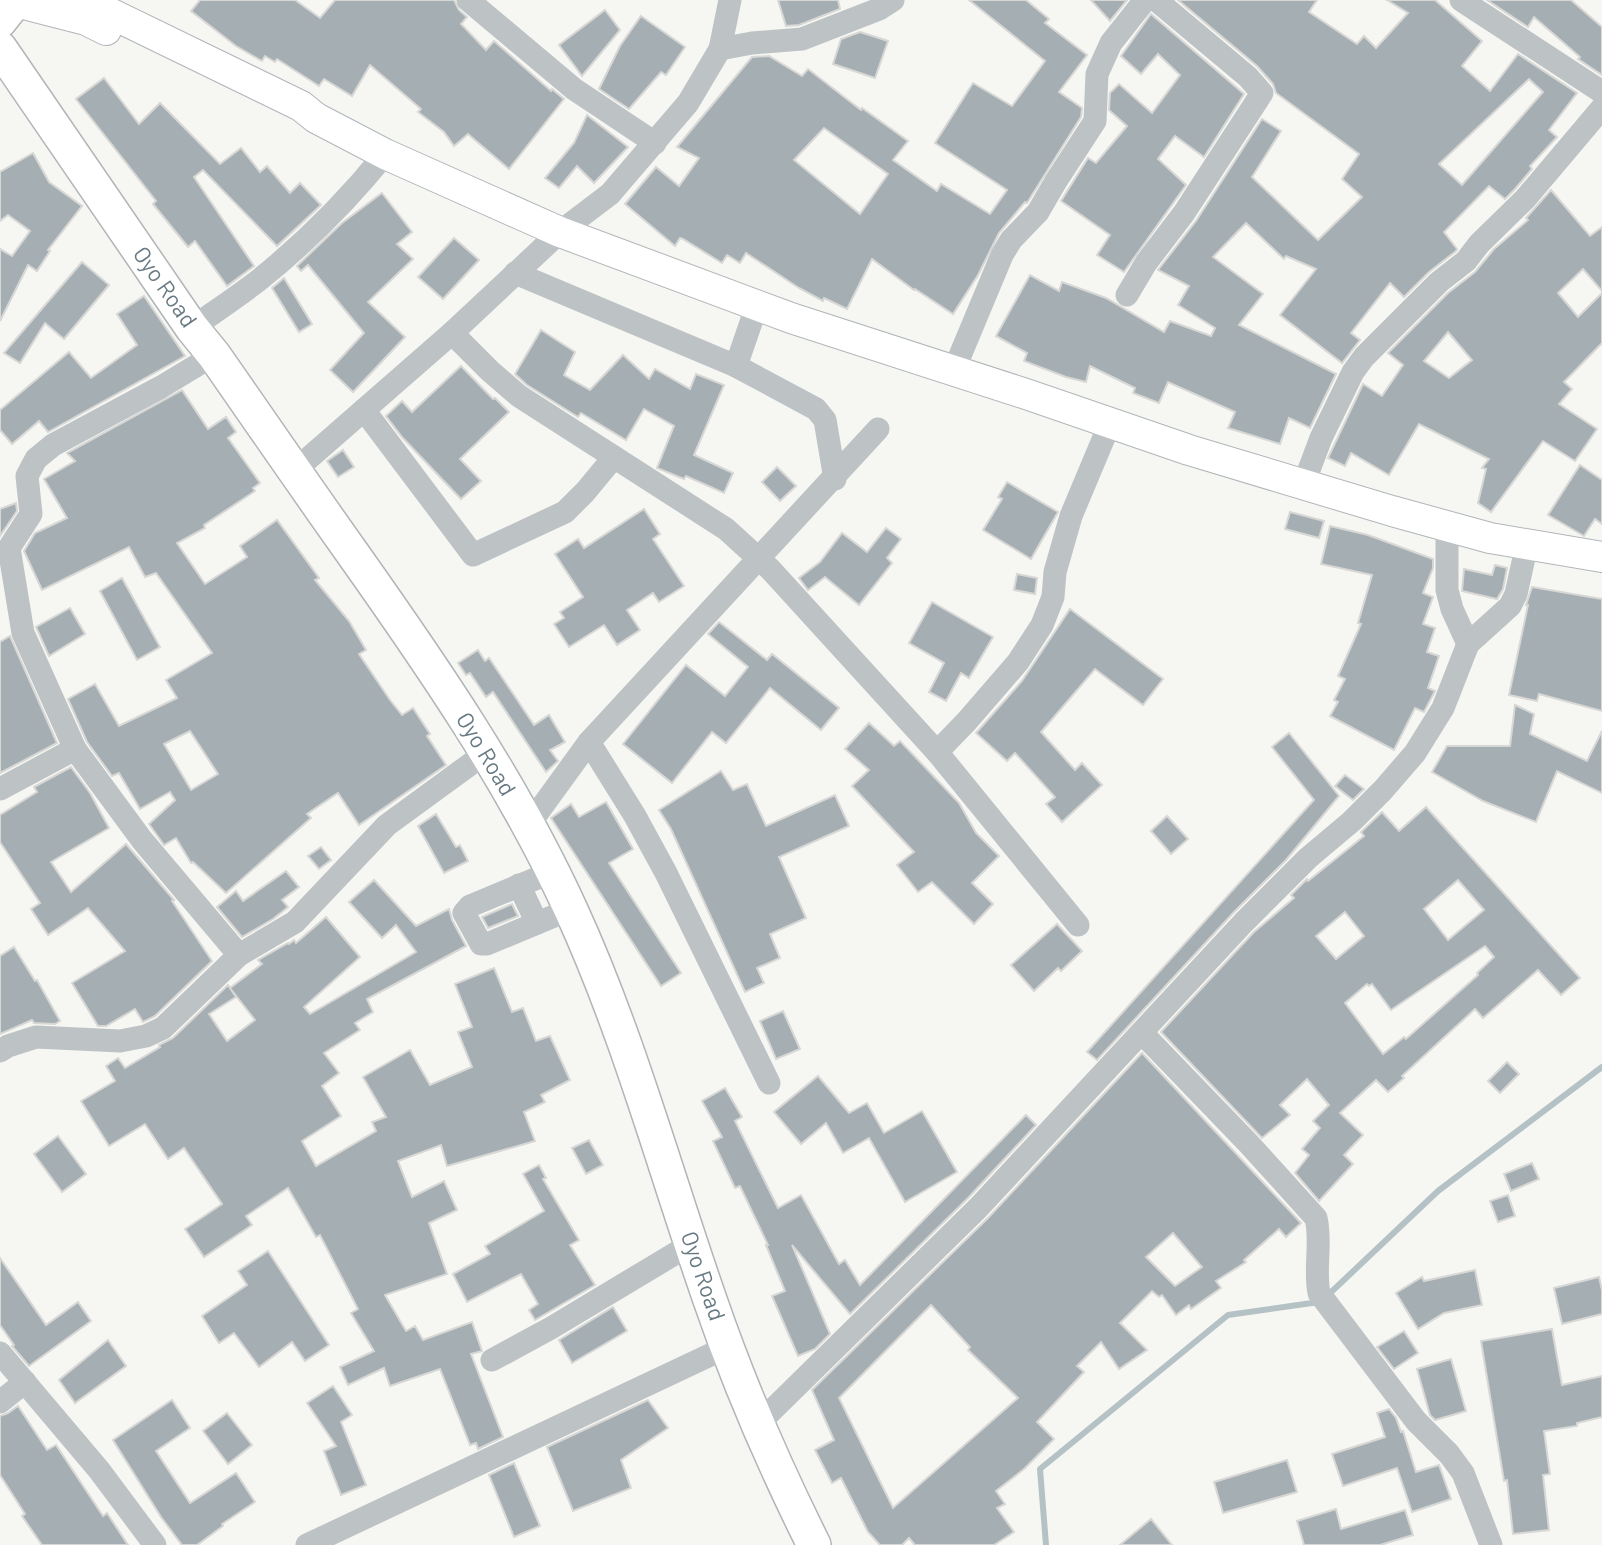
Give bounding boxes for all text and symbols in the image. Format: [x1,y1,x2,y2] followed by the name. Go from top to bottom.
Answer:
[128,241,204,332] street label: Oyo Road
[451,707,523,800] street label: Oyo Road
[676,1227,732,1324] street label: Oyo Road

